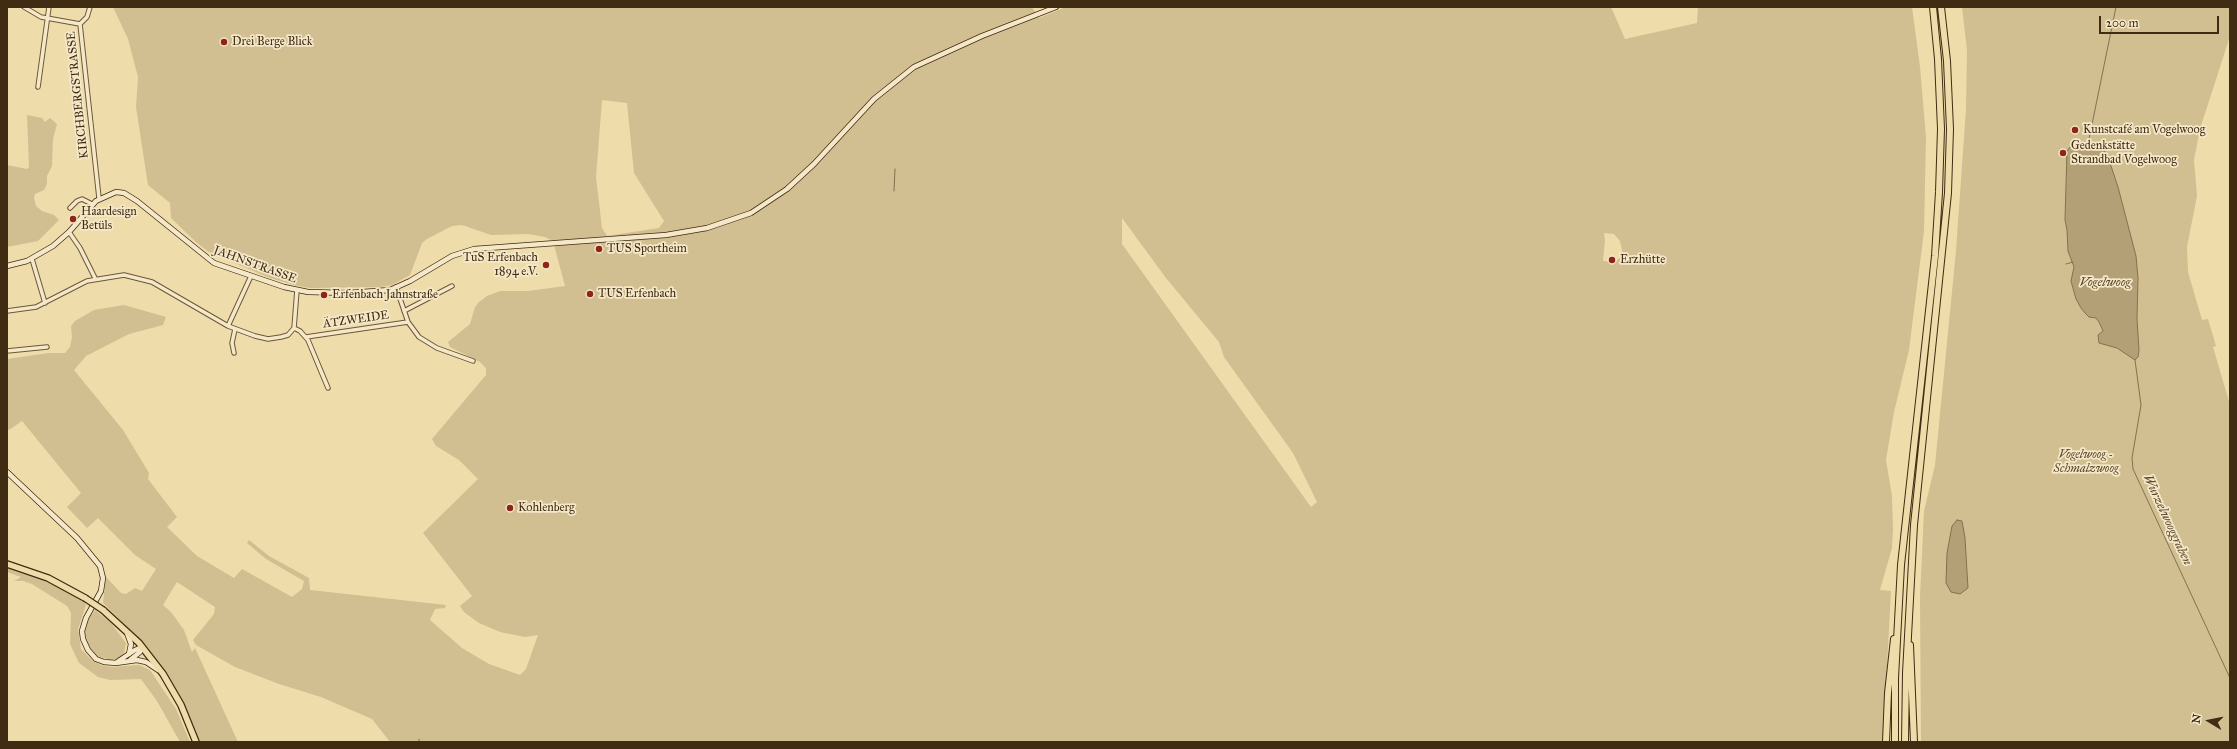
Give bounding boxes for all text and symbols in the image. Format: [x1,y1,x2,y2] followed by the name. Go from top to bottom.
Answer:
[2101,8,2221,34] scale bar
[2106,16,2139,30] text: 200 m
[64,31,92,159] street label: KIRCHBERGSTRASSE
[232,35,312,49] place label: Drei Berge Blick
[219,37,229,47] marker: Drei Berge Blick
[2083,123,2205,137] place label: Kunstcafé am Vogelwoog
[2070,125,2080,135] marker: Kunstcafé am Vogelwoog
[2071,139,2177,167] place label: Gedenkstätte Strandbad Vogelwoog
[2058,148,2068,158] marker: Gedenkstätte Strandbad Vogelwoog
[81,205,137,233] place label: Haardesign Betüls
[68,214,78,224] marker: Haardesign Betüls
[607,242,687,256] place label: TUS Sportheim
[211,243,299,287] street label: JAHNSTRASSE
[594,244,604,254] marker: TUS Sportheim
[463,251,538,279] place label: TuS Erfenbach 1894 e.V.
[1620,253,1665,267] place label: Erzhütte
[1607,255,1617,265] marker: Erzhütte
[541,260,551,270] marker: TuS Erfenbach 1894 e.V.
[2080,275,2130,291] water label: Vogelwoog
[598,287,676,301] place label: TUS Erfenbach
[332,288,438,302] place label: Erfenbach Jahnstraße
[585,289,595,299] marker: TUS Erfenbach
[319,290,329,300] marker: Erfenbach Jahnstraße
[322,308,390,332] street label: ÄTZWEIDE
[2054,448,2118,476] park label: Vogelwoog - Schmalzwoog
[2139,472,2195,568] water label: Wurzelwooggraben
[518,501,575,515] place label: Kohlenberg
[505,503,515,513] marker: Kohlenberg
[2189,701,2229,741] north arrow
[2189,713,2204,725] text: N

